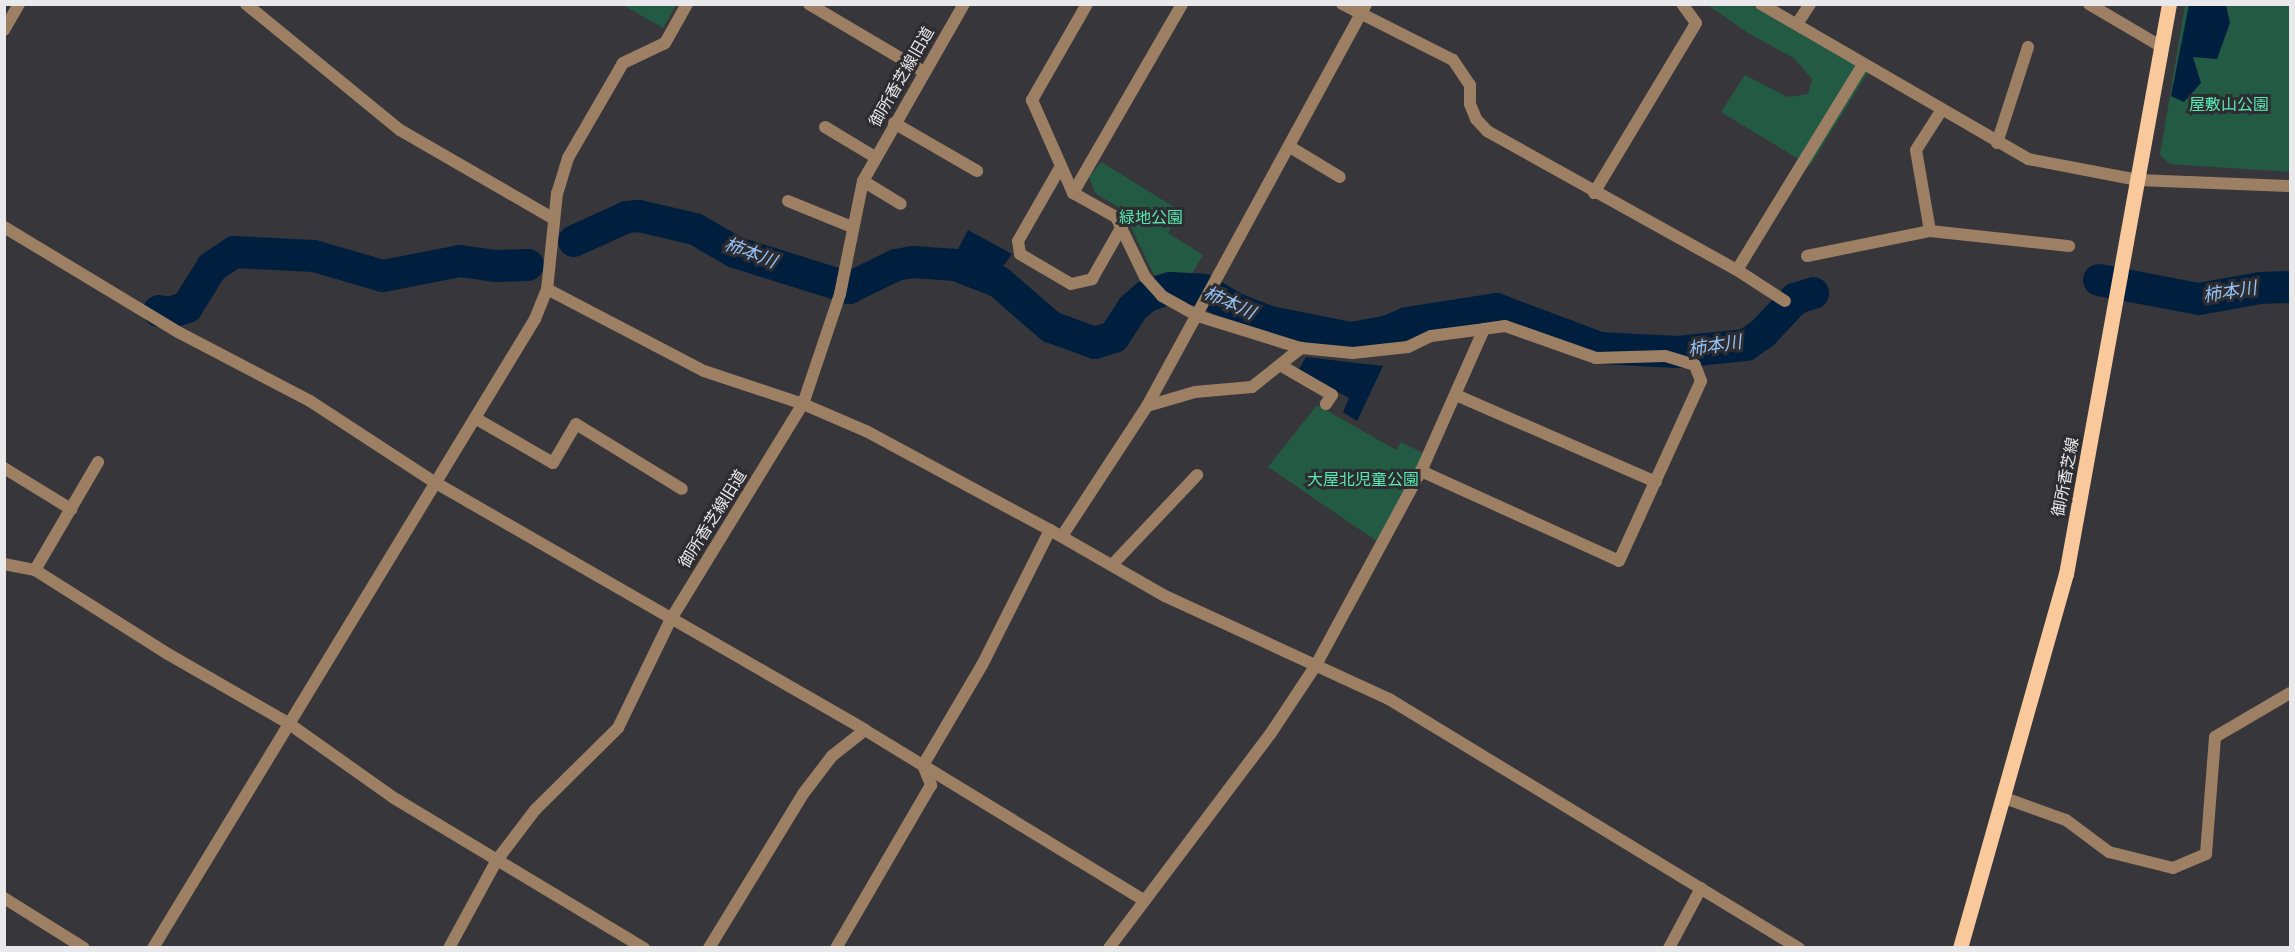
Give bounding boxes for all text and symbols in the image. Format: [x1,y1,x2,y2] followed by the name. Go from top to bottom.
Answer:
[866,24,938,130] street label: 御所香芝線旧道
[2189,95,2269,115] park label: 屋敷山公園
[1119,208,1183,228] park label: 緑地公園
[721,234,779,274] water label: 柿本川
[2202,278,2258,308] water label: 柿本川
[1200,283,1258,325] water label: 柿本川
[1687,332,1743,362] water label: 柿本川
[2049,436,2083,518] street label: 御所香芝線
[675,466,751,572] street label: 御所香芝線旧道
[1307,470,1419,490] park label: 大屋北児童公園

